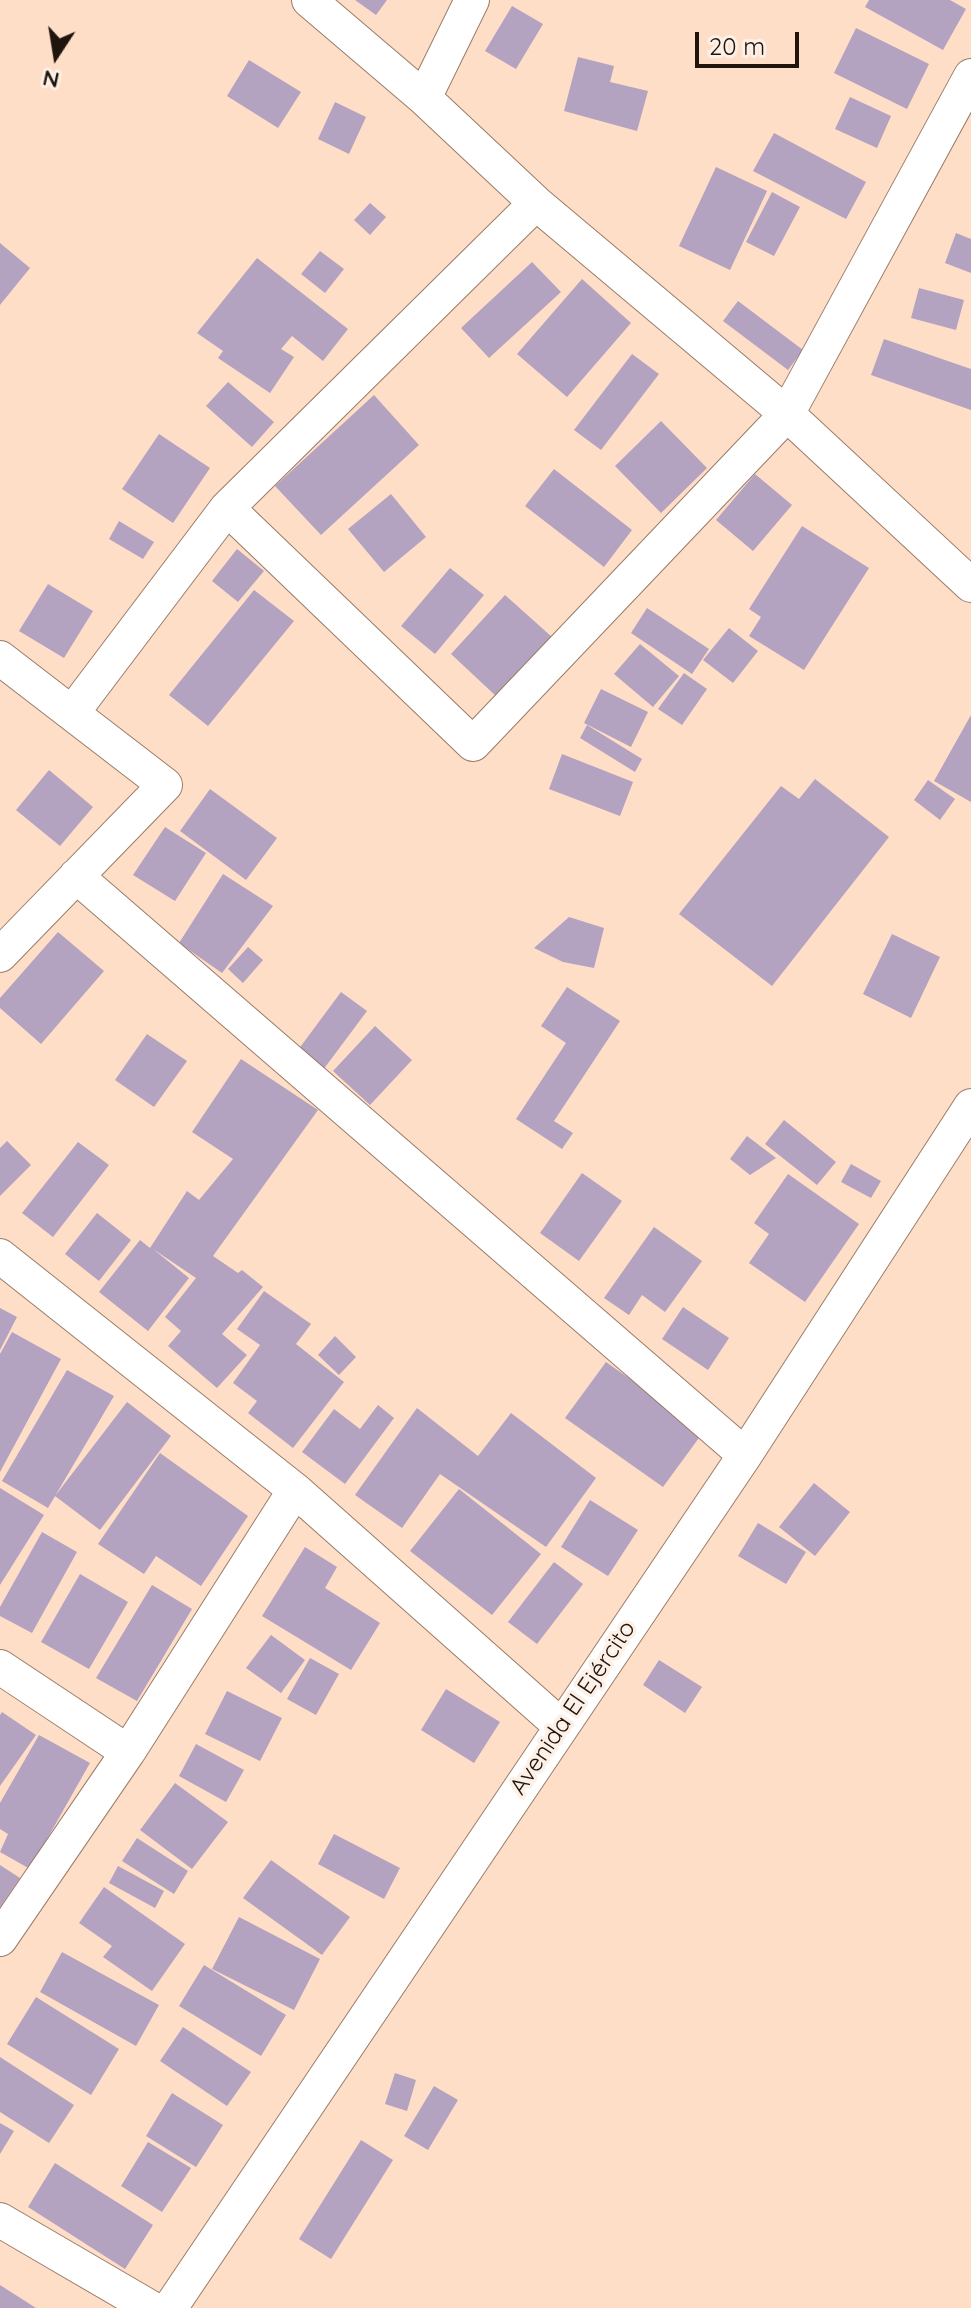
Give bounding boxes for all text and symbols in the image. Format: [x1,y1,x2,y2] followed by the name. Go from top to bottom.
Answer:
[16,16,96,96] north arrow
[699,16,803,66] scale bar
[709,31,765,61] text: 20 m
[40,64,62,95] text: N
[504,1615,642,1801] street label: Avenida El Ejército

